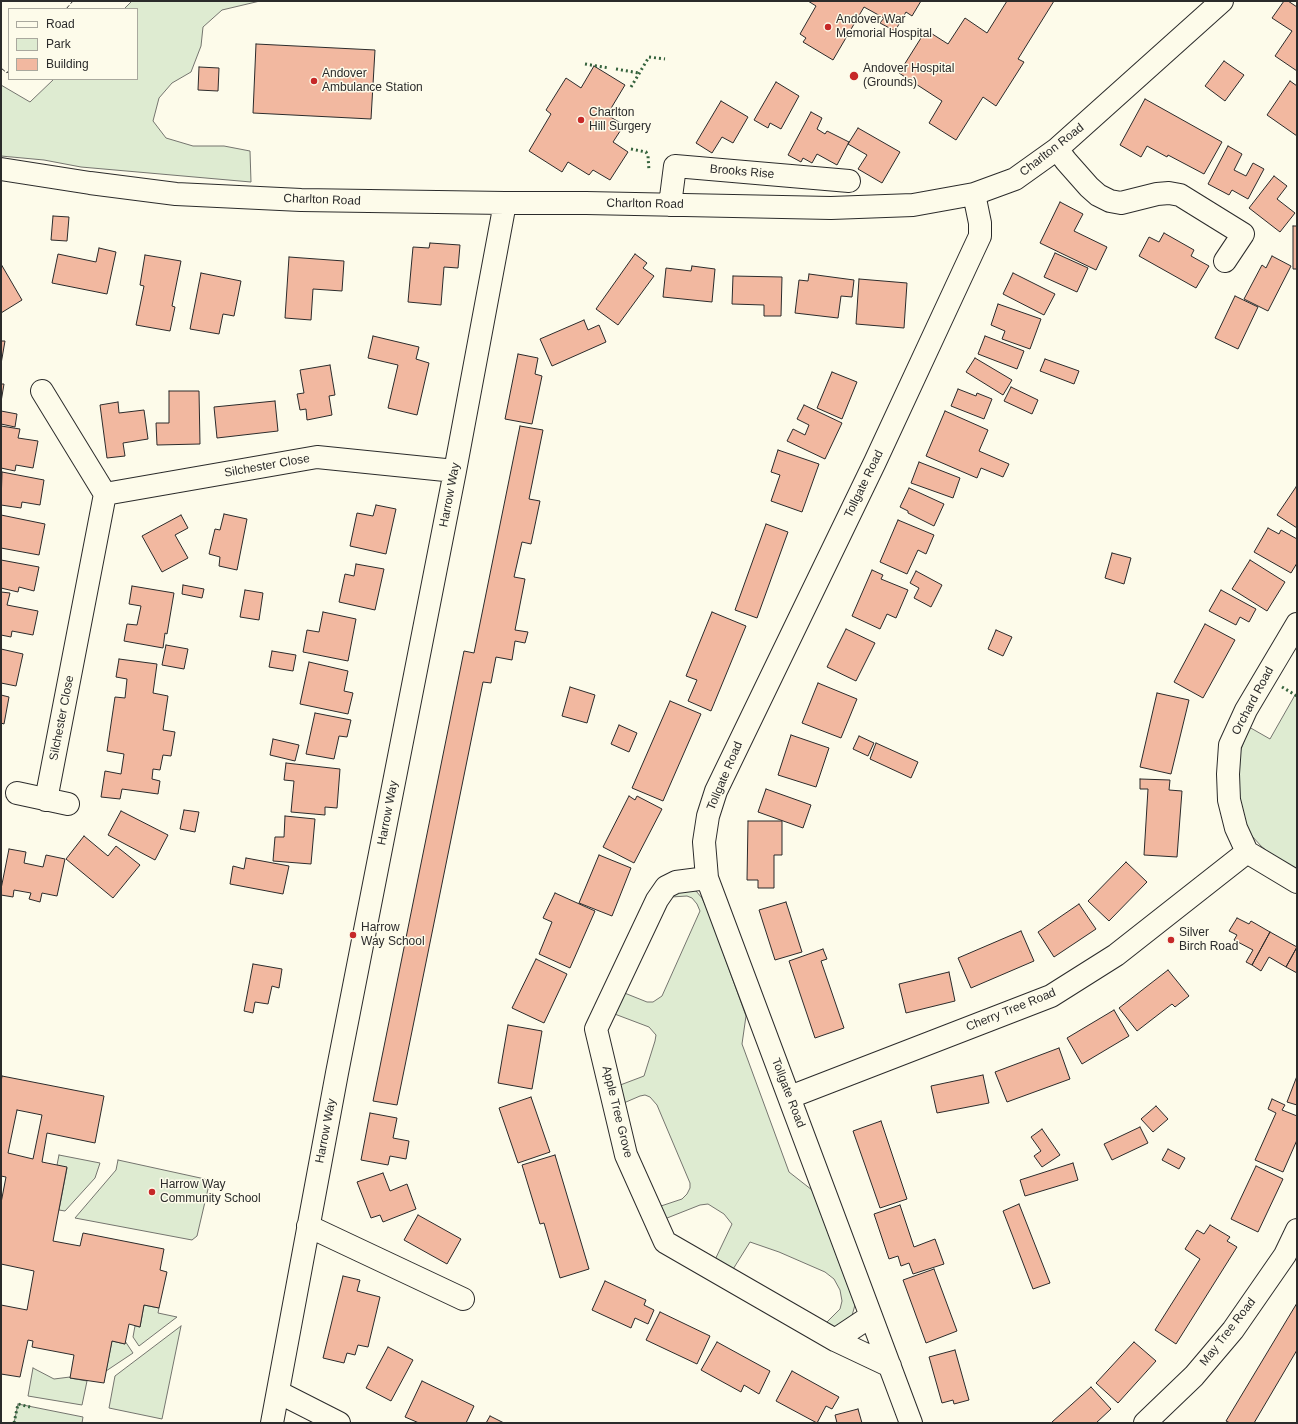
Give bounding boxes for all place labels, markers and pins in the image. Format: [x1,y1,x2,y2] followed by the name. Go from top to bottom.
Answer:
[836,13,932,41] place label: Andover War Memorial Hospital
[823,22,833,32] marker: Andover War Memorial Hospital
[863,62,954,90] place label: Andover Hospital (Grounds)
[322,67,423,95] place label: Andover Ambulance Station
[848,70,860,82] marker: Andover Hospital (Grounds)
[309,76,319,86] marker: Andover Ambulance Station
[589,106,651,134] place label: Charlton Hill Surgery
[576,115,586,125] marker: Charlton Hill Surgery
[361,921,425,949] place label: Harrow Way School
[1179,926,1238,954] place label: Silver Birch Road
[348,930,358,940] marker: Harrow Way School
[1166,935,1176,945] marker: Silver Birch Road
[160,1178,261,1206] place label: Harrow Way Community School
[147,1187,157,1197] marker: Harrow Way Community School

